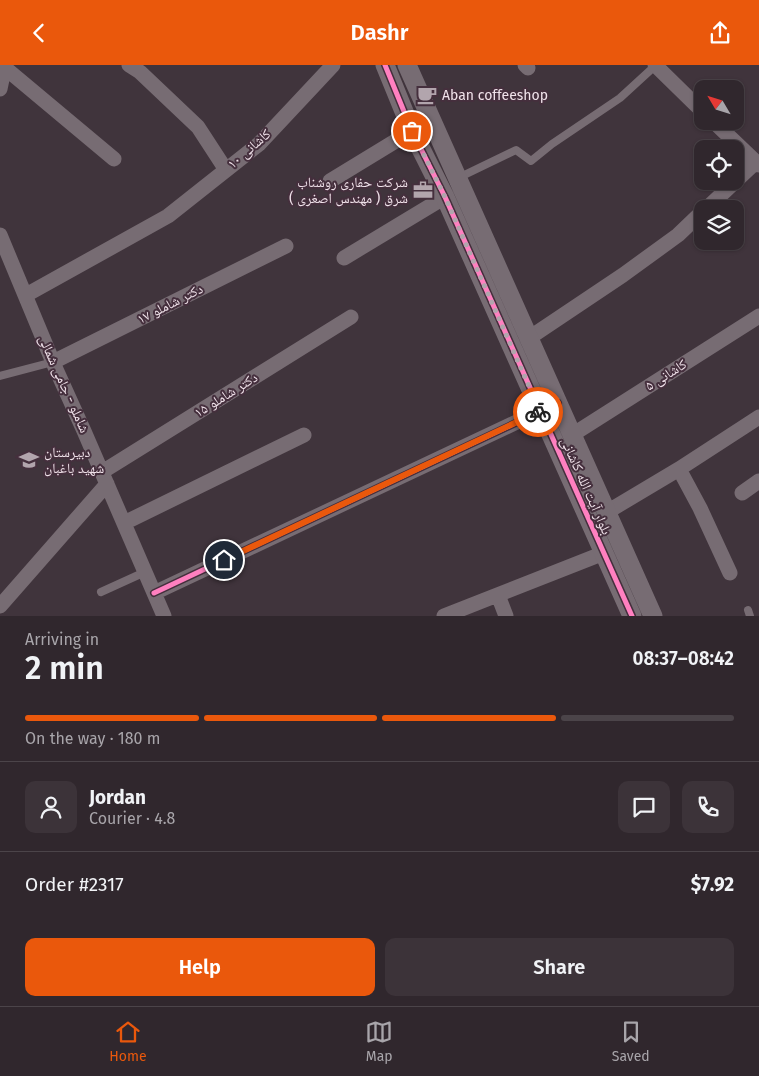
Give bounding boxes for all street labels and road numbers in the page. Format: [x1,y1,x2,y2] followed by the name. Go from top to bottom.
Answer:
[224,125,274,172] street label: کاشانی ۱۰
[134,280,206,328] street label: دکتر شاملو ۱۷
[35,332,93,436] street label: شاملو - جامی شمالی
[642,356,690,394] street label: کاشانی ۵
[191,369,261,421] street label: دکتر شاملو ۱۵
[557,435,615,538] street label: بلوار آیت الله کاشانی

